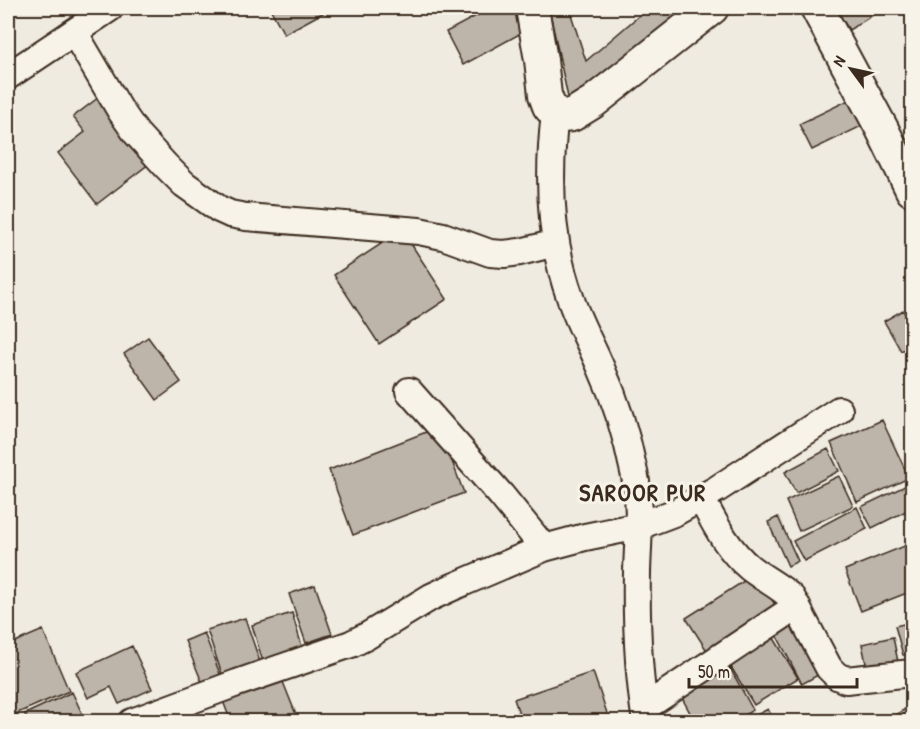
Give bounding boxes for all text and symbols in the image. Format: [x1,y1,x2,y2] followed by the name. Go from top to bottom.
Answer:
[821,39,881,99] north arrow
[827,51,850,70] text: N
[579,476,707,508] district label: SAROOR PUR
[689,651,857,689] scale bar
[698,659,730,684] text: 50 m

